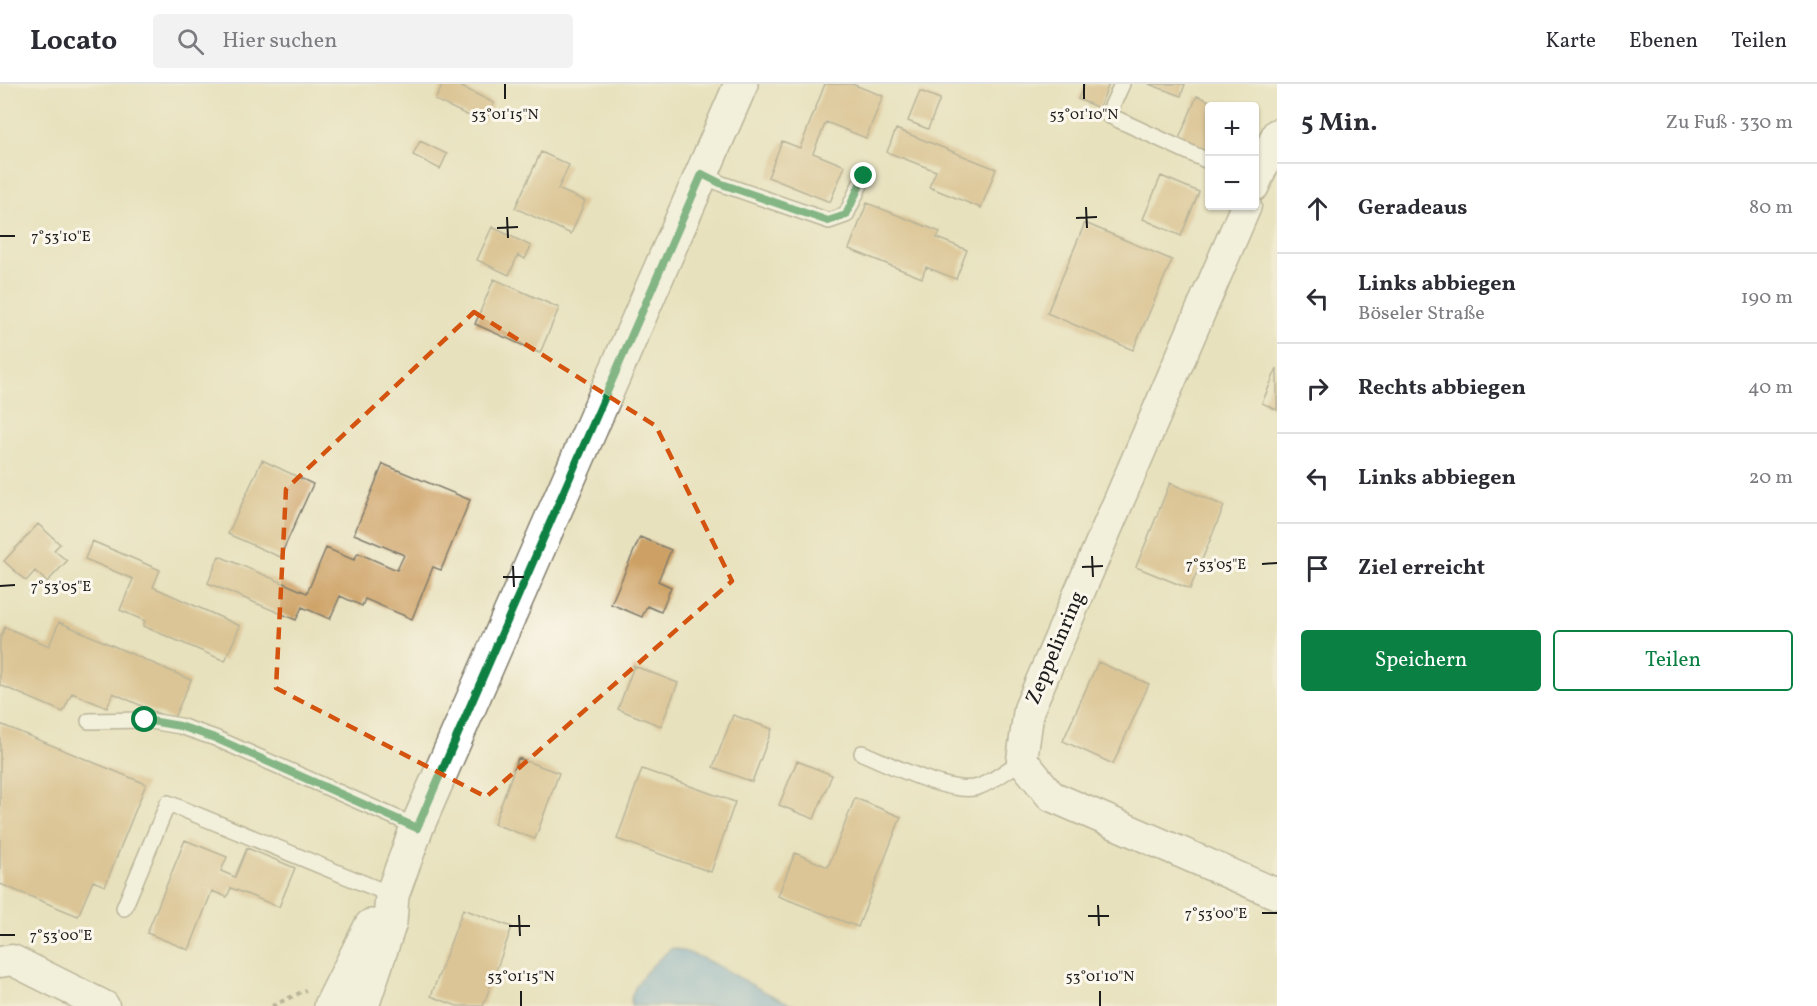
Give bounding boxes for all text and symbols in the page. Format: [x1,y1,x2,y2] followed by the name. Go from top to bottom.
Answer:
[153,14,573,68] search box
[30,22,117,61] text: Locato
[174,25,207,58] icon: search
[222,26,337,57] text: Hier suchen
[1545,27,1596,56] text: Karte
[1629,27,1698,56] text: Ebenen
[1731,27,1787,56] text: Teilen
[1205,102,1259,210] map controls
[1205,102,1259,156] button: +
[471,105,539,126] text: 53°01'15"N
[1050,105,1118,126] text: 53°01'10"N
[1301,105,1378,141] text: 5 Min.
[1666,109,1793,137] text: Zu Fuß · 330 m
[1205,156,1259,210] button: −
[850,162,876,188] route end
[1301,192,1334,225] icon: ahead
[1358,193,1468,224] text: Geradeaus
[1749,194,1793,222] text: 80 m
[31,227,91,248] text: 7°53'10"E
[1358,269,1516,300] text: Links abbiegen
[1301,282,1334,315] icon: left
[1741,284,1793,312] text: 190 m
[1358,300,1485,328] text: Böseler Straße
[1301,372,1334,405] icon: right
[1358,373,1526,404] text: Rechts abbiegen
[1748,374,1793,402] text: 40 m
[1301,462,1334,495] icon: left
[1358,463,1516,494] text: Links abbiegen
[1749,464,1793,492] text: 20 m
[1301,552,1334,585] icon: arrive
[1358,553,1485,584] text: Ziel erreicht
[1186,555,1246,576] text: 7°53'05"E
[31,577,91,598] text: 7°53'05"E
[1019,587,1093,709] street label: Zeppelinring
[1301,630,1541,691] button: Speichern
[1553,630,1793,691] button: Teilen
[131,706,157,732] route start
[1185,904,1247,925] text: 7°53'00"E
[30,926,92,947] text: 7°53'00"E
[487,967,555,988] text: 53°01'15"N
[1066,967,1134,988] text: 53°01'10"N

